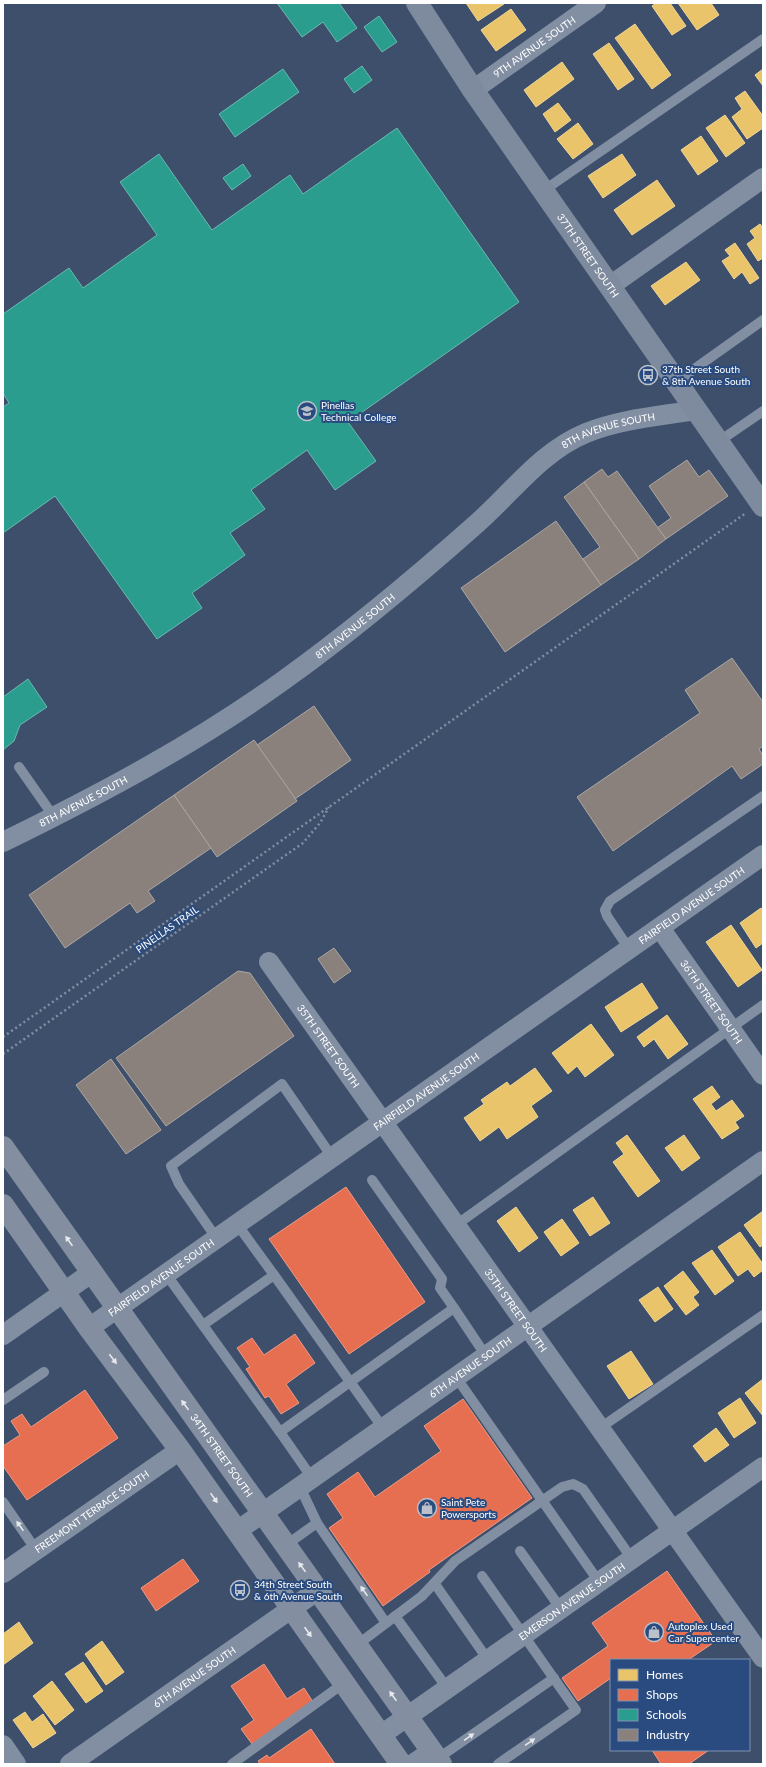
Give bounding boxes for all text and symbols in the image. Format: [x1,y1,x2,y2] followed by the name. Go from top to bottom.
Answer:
[491,13,578,80] street label: 9TH AVENUE SOUTH
[555,211,622,300] street label: 37TH STREET SOUTH
[662,363,750,387] place label: 37th Street South & 8th Avenue South
[637,364,659,386] bus stop icon: 37th Street South & 8th Avenue South
[321,399,397,423] place label: Pinellas Technical College
[296,400,318,422] school or university icon: Pinellas Technical College
[559,410,656,451] street label: 8TH AVENUE SOUTH
[313,591,397,661] street label: 8TH AVENUE SOUTH
[37,773,130,829] street label: 8TH AVENUE SOUTH
[636,864,747,947] street label: FAIRFIELD AVENUE SOUTH
[133,903,201,955] street label: PINELLAS TRAIL
[678,958,745,1046] street label: 36TH STREET SOUTH
[295,1002,362,1090] street label: 35TH STREET SOUTH
[371,1050,482,1133] street label: FAIRFIELD AVENUE SOUTH
[65,1236,73,1246] one-way arrow
[106,1236,216,1319] street label: FAIRFIELD AVENUE SOUTH
[482,1266,550,1354] street label: 35TH STREET SOUTH
[427,1334,514,1400] street label: 6TH AVENUE SOUTH
[108,1354,116,1364] one-way arrow
[181,1399,190,1410] one-way arrow
[188,1411,255,1499] street label: 34TH STREET SOUTH
[32,1467,151,1555] street label: FREEMONT TERRACE SOUTH
[210,1492,218,1503] one-way arrow
[441,1496,496,1520] place label: Saint Pete Powersports
[416,1497,438,1519] shop icon: Saint Pete Powersports
[16,1521,24,1531] one-way arrow
[516,1560,627,1643] street label: EMERSON AVENUE SOUTH
[298,1562,306,1573] one-way arrow
[254,1578,342,1602] place label: 34th Street South & 6th Avenue South
[229,1579,251,1601] bus stop icon: 34th Street South & 6th Avenue South
[360,1586,368,1596] one-way arrow
[668,1620,739,1644] place label: Autoplex Used Car Supercenter
[643,1621,665,1643] shop icon: Autoplex Used Car Supercenter
[304,1626,312,1637] one-way arrow
[151,1644,238,1710] street label: 6TH AVENUE SOUTH
[610,1659,750,1751] legend
[646,1667,683,1682] text: Homes
[646,1687,678,1702] text: Shops
[389,1691,397,1702] one-way arrow
[646,1707,687,1722] text: Schools
[646,1727,690,1742] text: Industry
[464,1733,475,1741] one-way arrow
[525,1738,535,1746] one-way arrow

